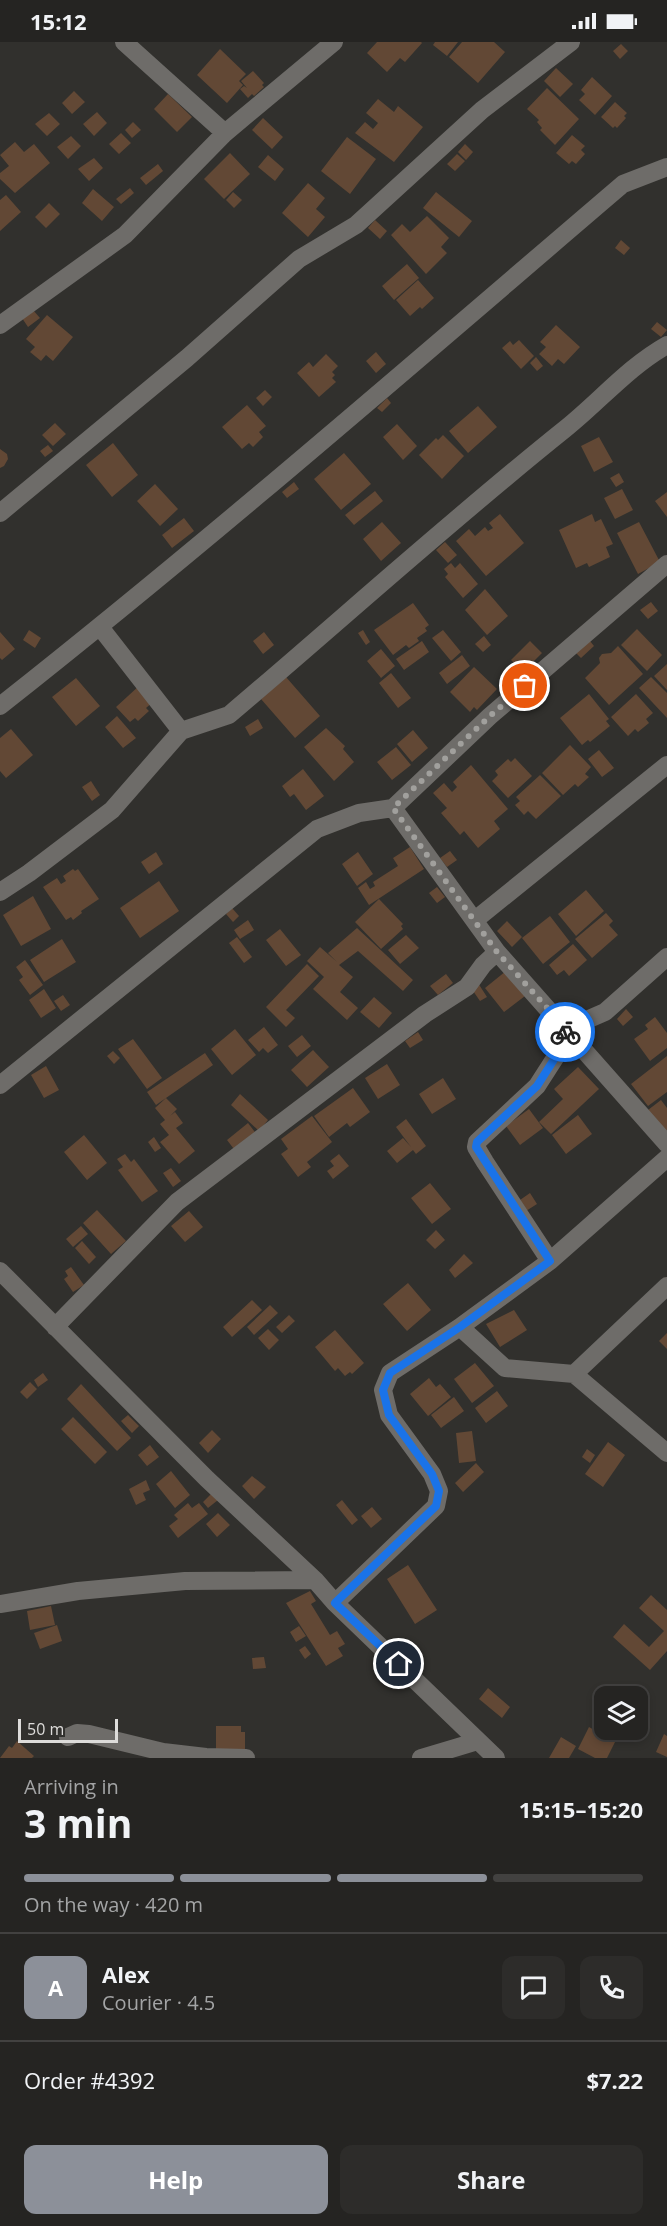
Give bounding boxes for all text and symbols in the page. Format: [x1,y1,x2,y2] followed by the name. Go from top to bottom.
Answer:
[30,6,87,36] text: 15:12
[499,660,550,711] pin
[508,669,541,702] icon: bag
[535,1002,595,1062] courier
[549,1016,582,1049] icon: bike
[373,1638,424,1689] pin
[382,1647,415,1680] icon: home
[594,1686,648,1740] map controls
[594,1686,648,1740] button: layers
[18,1716,118,1744] scale bar
[27,1718,64,1740] text: 50 m
[24,1773,119,1800] text: Arriving in
[519,1794,643,1824] text: 15:15–15:20
[24,1796,132,1849] text: 3 min
[24,1891,203,1918] text: On the way · 420 m
[502,1956,565,2019] button: chat
[580,1956,643,2019] button: phone
[102,1959,150,1989] text: Alex
[48,1972,63,2002] text: A
[102,1989,215,2016] text: Courier · 4.5
[24,2065,155,2095] text: Order #4392
[586,2065,643,2095] text: $7.22
[24,2145,328,2214] button: Help
[340,2145,643,2214] button: Share

